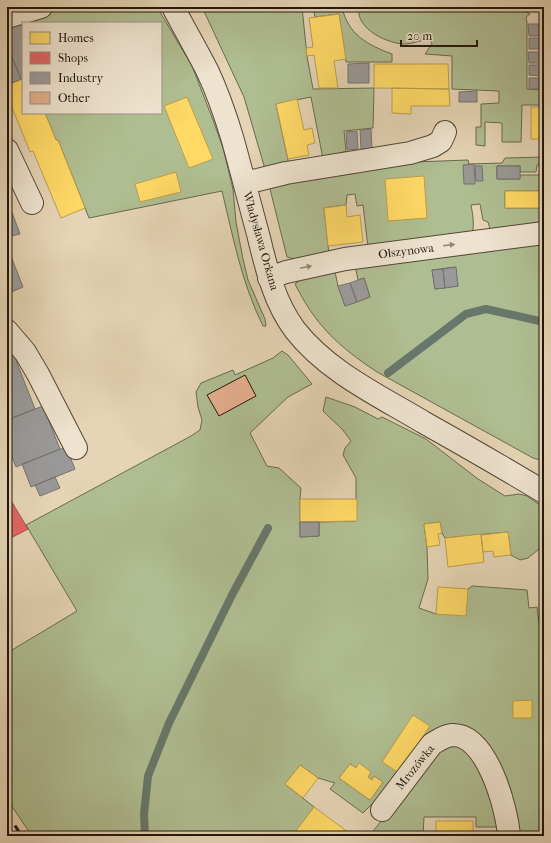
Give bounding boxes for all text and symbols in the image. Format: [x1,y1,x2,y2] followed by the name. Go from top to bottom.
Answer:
[22,22,162,114] legend
[401,22,477,48] scale bar
[407,29,432,43] text: 20 m
[58,31,94,45] text: Homes
[58,51,88,65] text: Shops
[58,71,104,85] text: Industry
[58,91,90,105] text: Other
[240,189,282,292] street label: Władysława Orkana
[377,241,435,261] street label: Olszynowa
[443,242,455,249] one-way arrow
[300,264,313,270] one-way arrow
[393,741,438,792] street label: Mrozówka

